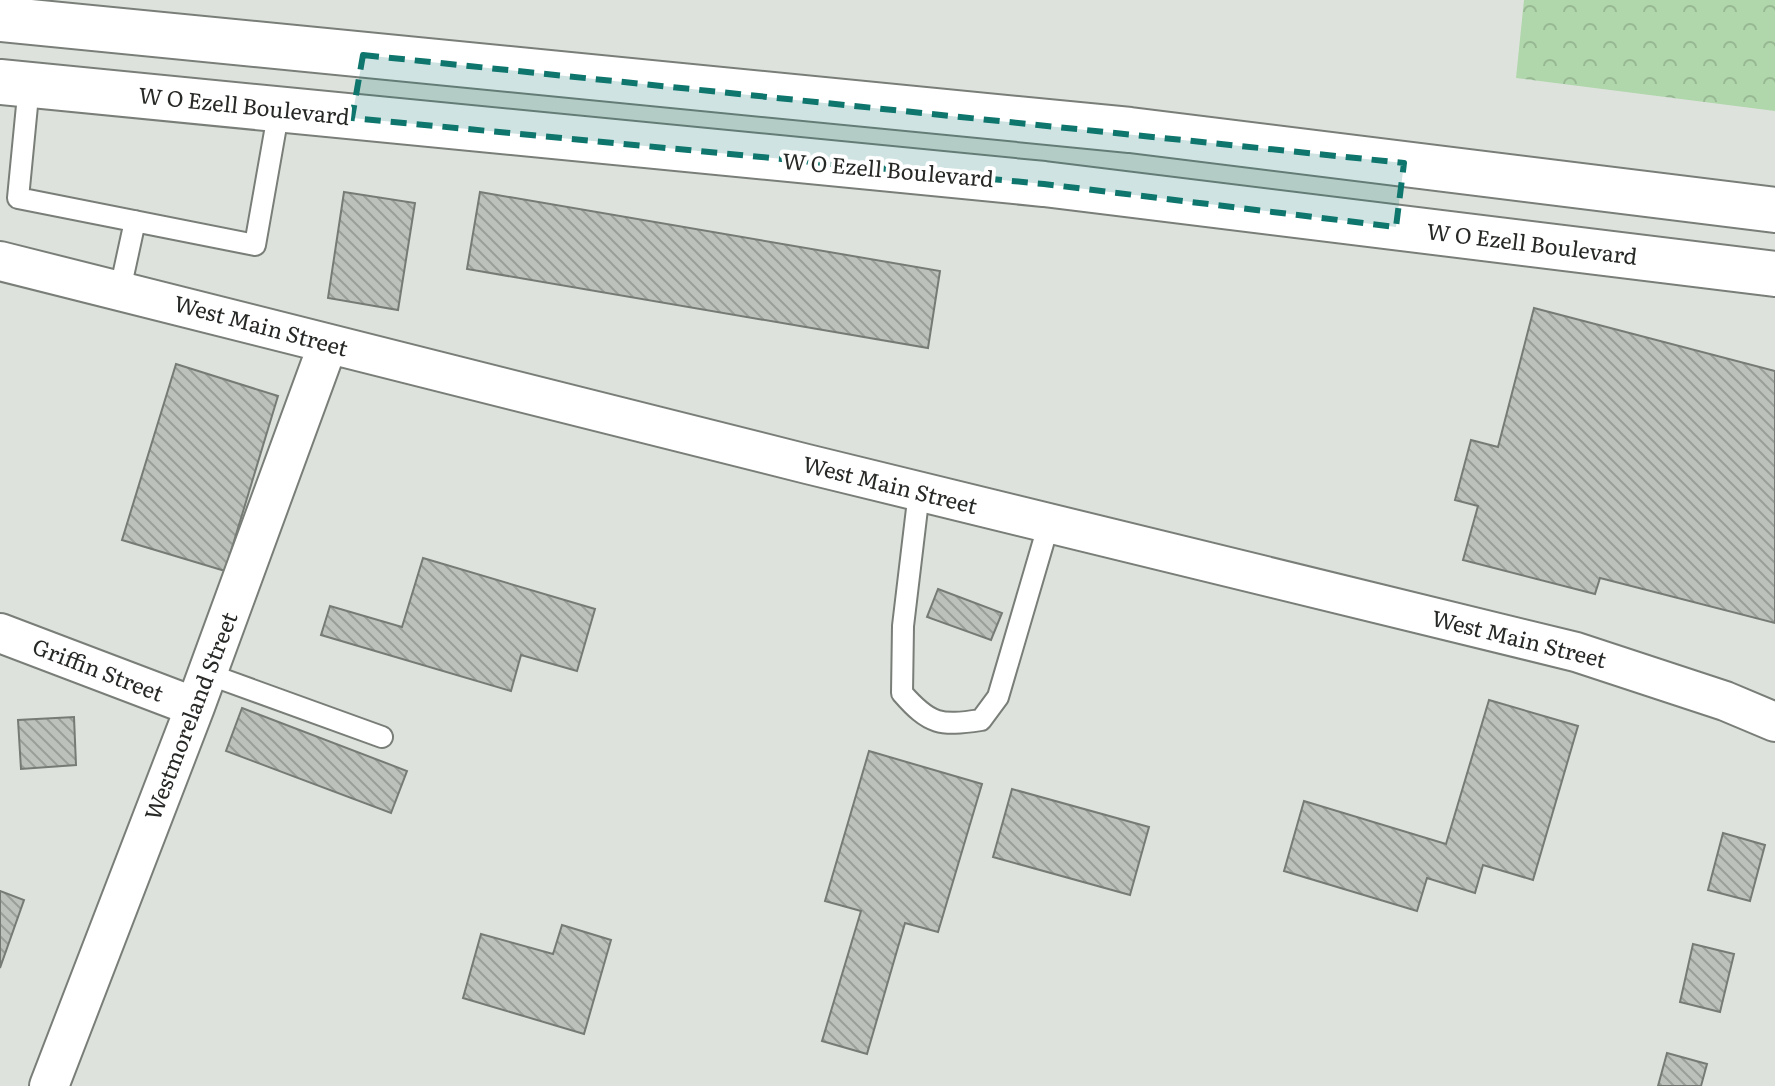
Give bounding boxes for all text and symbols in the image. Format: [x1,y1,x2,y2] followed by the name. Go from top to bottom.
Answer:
[137,77,351,132] street label: W O Ezell Boulevard
[781,143,995,194] street label: W O Ezell Boulevard
[1425,213,1639,272] street label: W O Ezell Boulevard
[171,285,352,364] street label: West Main Street
[800,446,981,521] street label: West Main Street
[1429,600,1610,675] street label: West Main Street
[135,606,245,824] street label: Westmoreland Street
[28,628,169,709] street label: Griffin Street

